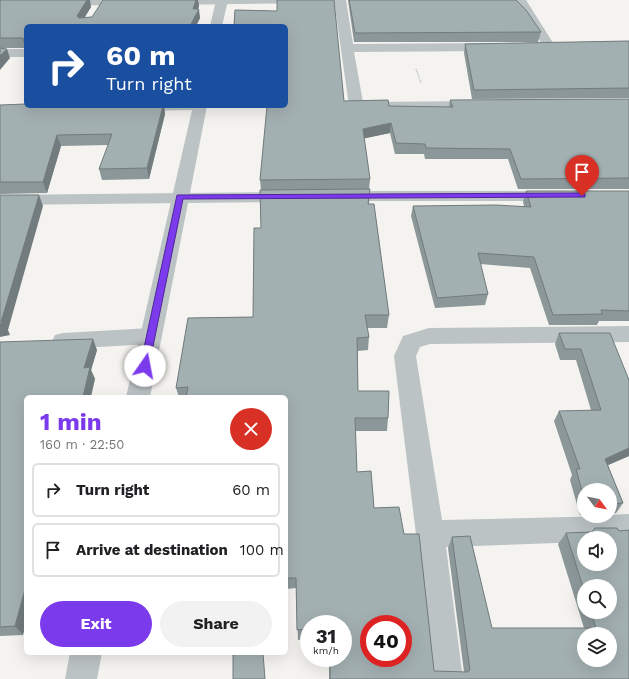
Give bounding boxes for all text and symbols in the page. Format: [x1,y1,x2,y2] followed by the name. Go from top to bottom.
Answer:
[106,39,176,72] text: 60 m
[40,40,92,92] icon: right
[106,73,192,94] text: Turn right
[565,155,599,196] pin
[571,161,593,183] icon: arrive
[124,345,166,387] position arrow
[40,408,102,436] text: 1 min
[230,408,272,450] button: close
[40,437,124,452] text: 160 m · 22:50
[42,479,64,501] icon: right
[76,481,149,499] text: Turn right
[232,481,270,499] text: 60 m
[577,483,617,523] north arrow
[577,483,617,667] map controls
[577,531,617,571] button: sound
[42,539,64,561] icon: arrive
[76,541,228,559] text: Arrive at destination
[240,541,284,559] text: 100 m
[577,579,617,619] button: search
[40,601,152,647] button: Exit
[160,601,272,647] button: Share
[360,615,412,667] speed limit sign: 40
[316,624,336,648] text: 31
[577,627,617,667] button: layers
[313,645,339,656] text: km/h

